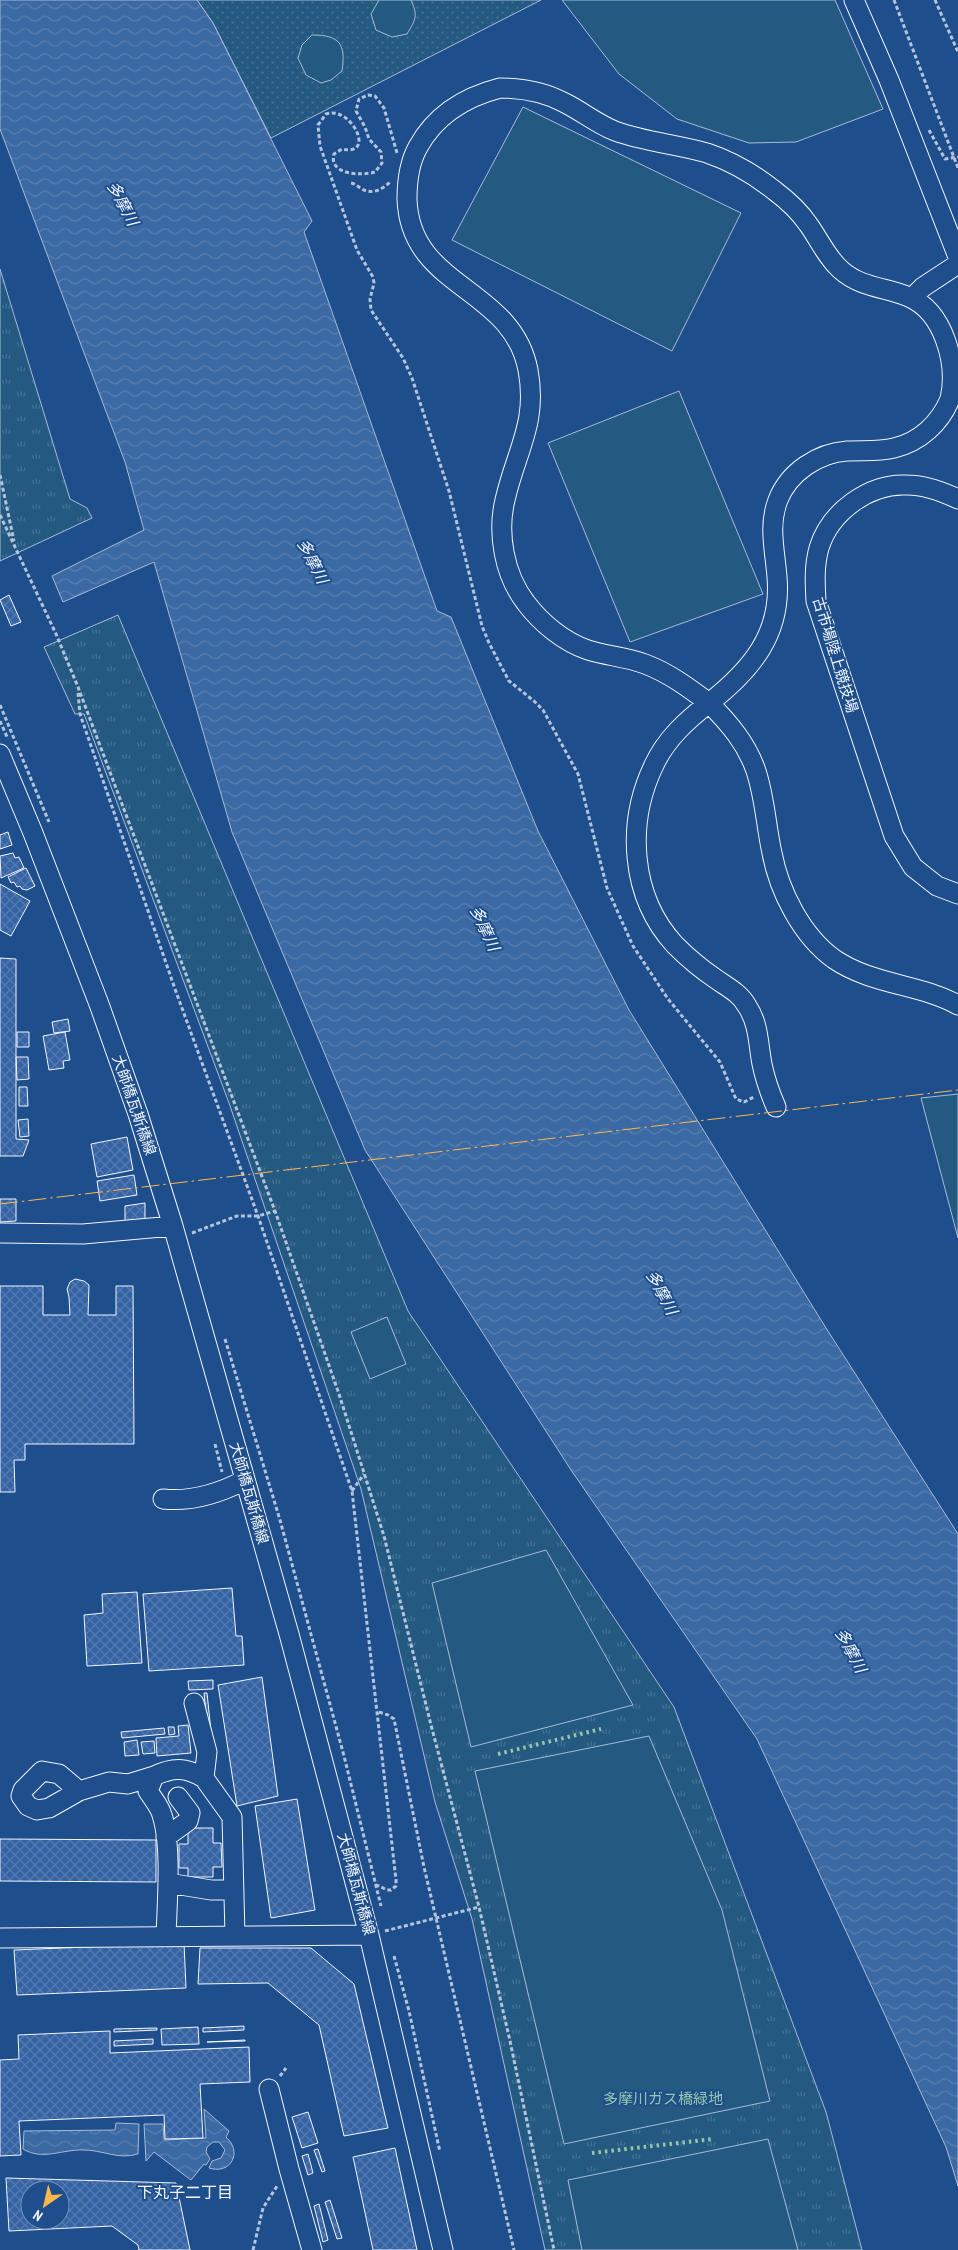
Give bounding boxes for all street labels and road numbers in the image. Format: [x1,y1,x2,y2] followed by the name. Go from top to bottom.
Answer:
[809,595,862,715] street label: 古市場陸上競技場
[108,1052,161,1158] street label: 大師橋瓦斯橋線
[226,1440,273,1546] street label: 大師橋瓦斯橋線
[334,1831,379,1937] street label: 大師橋瓦斯橋線

